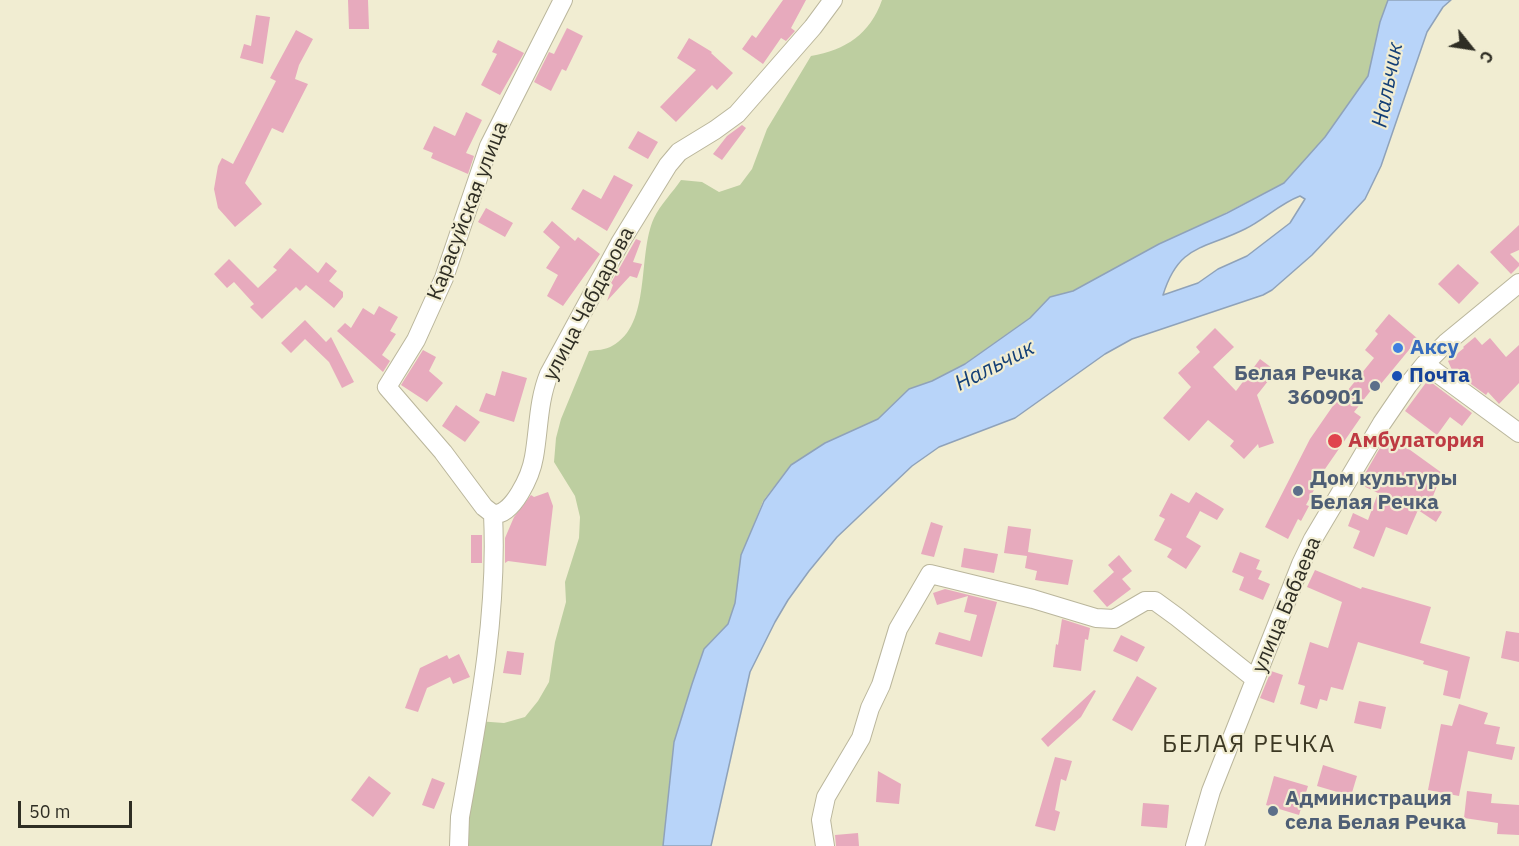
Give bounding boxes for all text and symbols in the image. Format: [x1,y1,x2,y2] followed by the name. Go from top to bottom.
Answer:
[1441,18,1501,78] north arrow
[1367,40,1409,130] water label: Нальчик
[1475,47,1498,67] text: С
[422,118,514,304] street label: Карасуйская улица
[538,223,640,385] street label: улица Чабдарова
[951,335,1039,397] water label: Нальчик
[1410,335,1459,361] place label: Аксу
[1391,341,1405,355] marker: Аксу
[1234,361,1363,411] place label: Белая Речка 360901
[1409,363,1470,389] place label: Почта
[1390,369,1404,383] marker: Почта
[1368,379,1382,393] marker: Белая Речка 360901
[1348,428,1484,454] place label: Амбулатория
[1326,432,1344,450] marker: Амбулатория
[1310,466,1458,516] place label: Дом культуры Белая Речка
[1291,484,1305,498] marker: Дом культуры Белая Речка
[1247,533,1327,677] street label: улица Бабаева
[1162,731,1336,759] district label: БЕЛАЯ РЕЧКА
[1285,786,1466,836] place label: Администрация села Белая Речка
[21,789,135,827] scale bar
[29,800,71,823] text: 50 m
[1266,804,1280,818] marker: Администрация села Белая Речка

